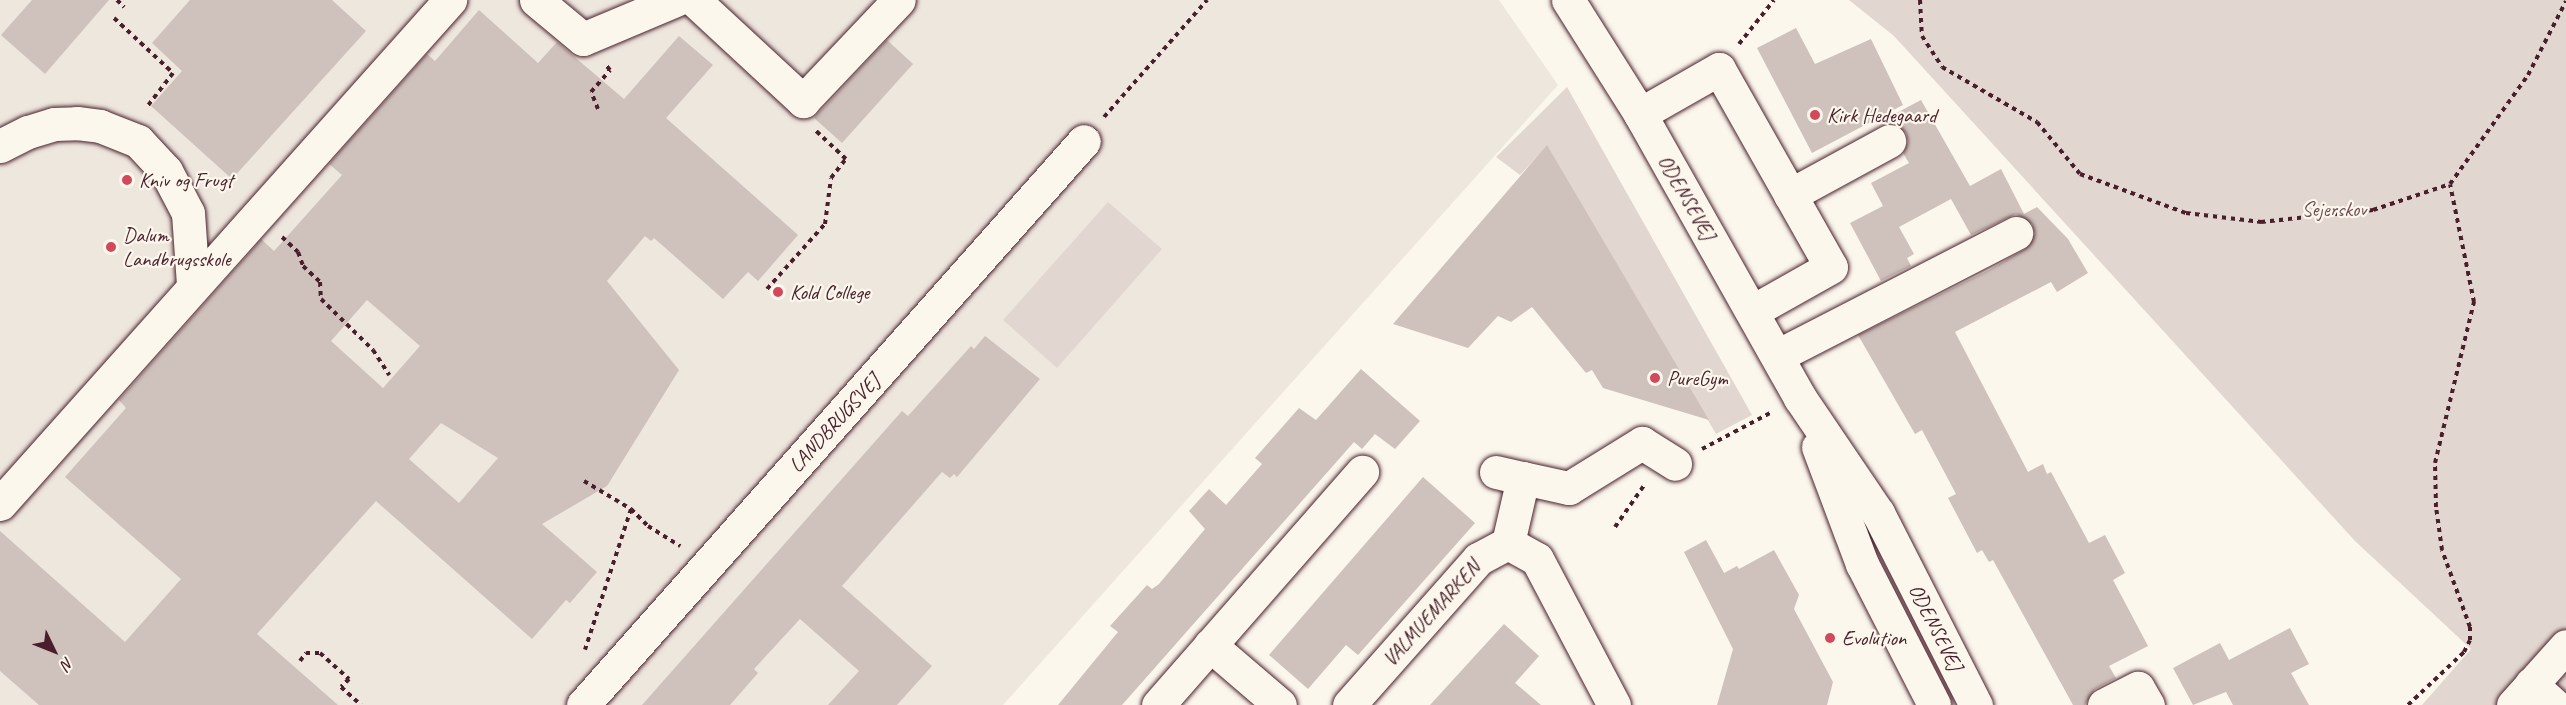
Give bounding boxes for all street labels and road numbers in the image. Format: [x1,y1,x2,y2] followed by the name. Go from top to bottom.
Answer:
[1653,150,1721,244] street label: ODENSEVEJ
[783,369,885,477] street label: LANDBRUGSVEJ
[1377,555,1485,671] street label: VALMUEMARKEN
[1904,580,1968,674] street label: ODENSEVEJ

